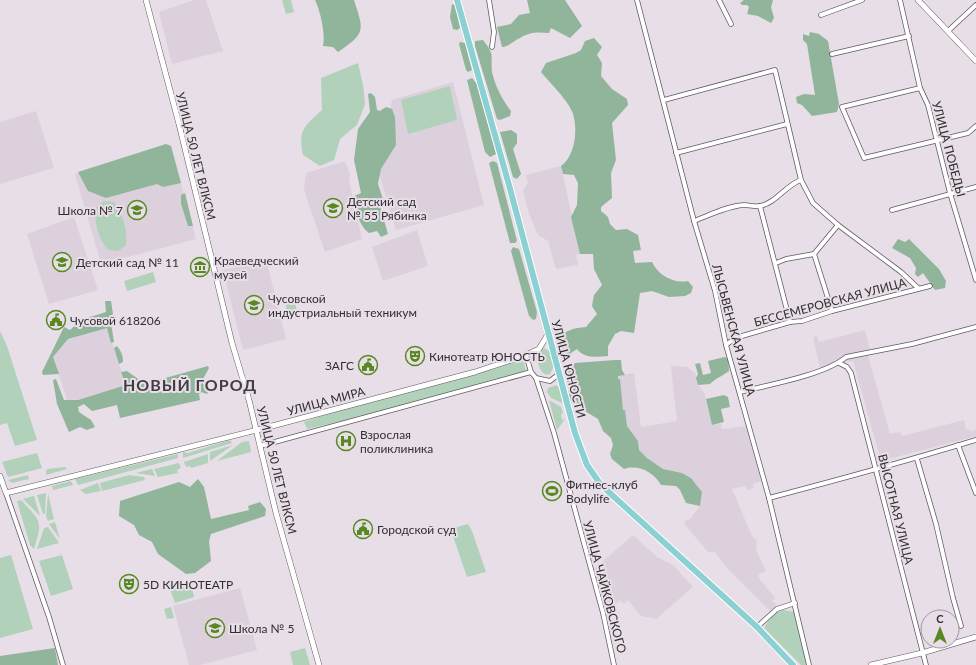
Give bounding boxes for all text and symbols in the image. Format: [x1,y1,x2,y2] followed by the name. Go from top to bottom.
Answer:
[173,90,219,222] street label: УЛИЦА 50 ЛЕТ ВЛКСМ
[929,100,969,198] street label: УЛИЦА ПОБЕДЫ
[347,194,427,223] place label: Детский сад № 55 Рябинка
[322,197,344,219] school or university icon: Детский сад № 55 Рябинка
[126,199,148,221] school or university icon: Школа № 7
[58,203,123,218] place label: Школа № 7
[51,251,73,273] school or university icon: Детский сад № 11
[214,253,299,282] place label: Краеведческий музей
[76,255,179,270] place label: Детский сад № 11
[189,256,211,278] museum icon: Краеведческий музей
[709,261,759,398] street label: ЛЫСЬВЕНСКАЯ УЛИЦА
[752,274,909,330] street label: БЕССЕМЕРОВСКАЯ УЛИЦА
[268,291,417,320] place label: Чусовской индустриальный техникум
[243,294,265,316] school or university icon: Чусовской индустриальный техникум
[45,309,67,331] public building icon: Чусовой 618206
[70,313,161,328] place label: Чусовой 618206
[549,318,589,420] street label: УЛИЦА ЮНОСТИ
[404,345,426,367] theatre icon: Кинотеатр ЮНОСТЬ
[429,349,545,364] place label: Кинотеатр ЮНОСТЬ
[357,354,379,376] public building icon: ЗАГС
[325,358,354,373] place label: ЗАГС
[123,375,257,394] district label: НОВЫЙ ГОРОД
[285,383,368,419] street label: УЛИЦА МИРА
[254,404,300,536] street label: УЛИЦА 50 ЛЕТ ВЛКСМ
[360,427,433,456] place label: Взрослая поликлиника
[335,430,357,452] hospital icon: Взрослая поликлиника
[875,452,917,567] street label: ВЫСОТНАЯ УЛИЦА
[566,477,638,506] place label: Фитнес-клуб Bodylife
[541,480,563,502] sports icon: Фитнес-клуб Bodylife
[352,518,374,540] public building icon: Городской суд
[580,519,630,655] street label: УЛИЦА ЧАЙКОВСКОГО
[377,522,457,537] place label: Городской суд
[118,573,140,595] theatre icon: 5D КИНОТЕАТР
[143,577,233,592] place label: 5D КИНОТЕАТР
[920,609,960,649] north arrow
[936,612,944,625] text: С
[204,617,226,639] school or university icon: Школа № 5
[229,621,294,636] place label: Школа № 5

